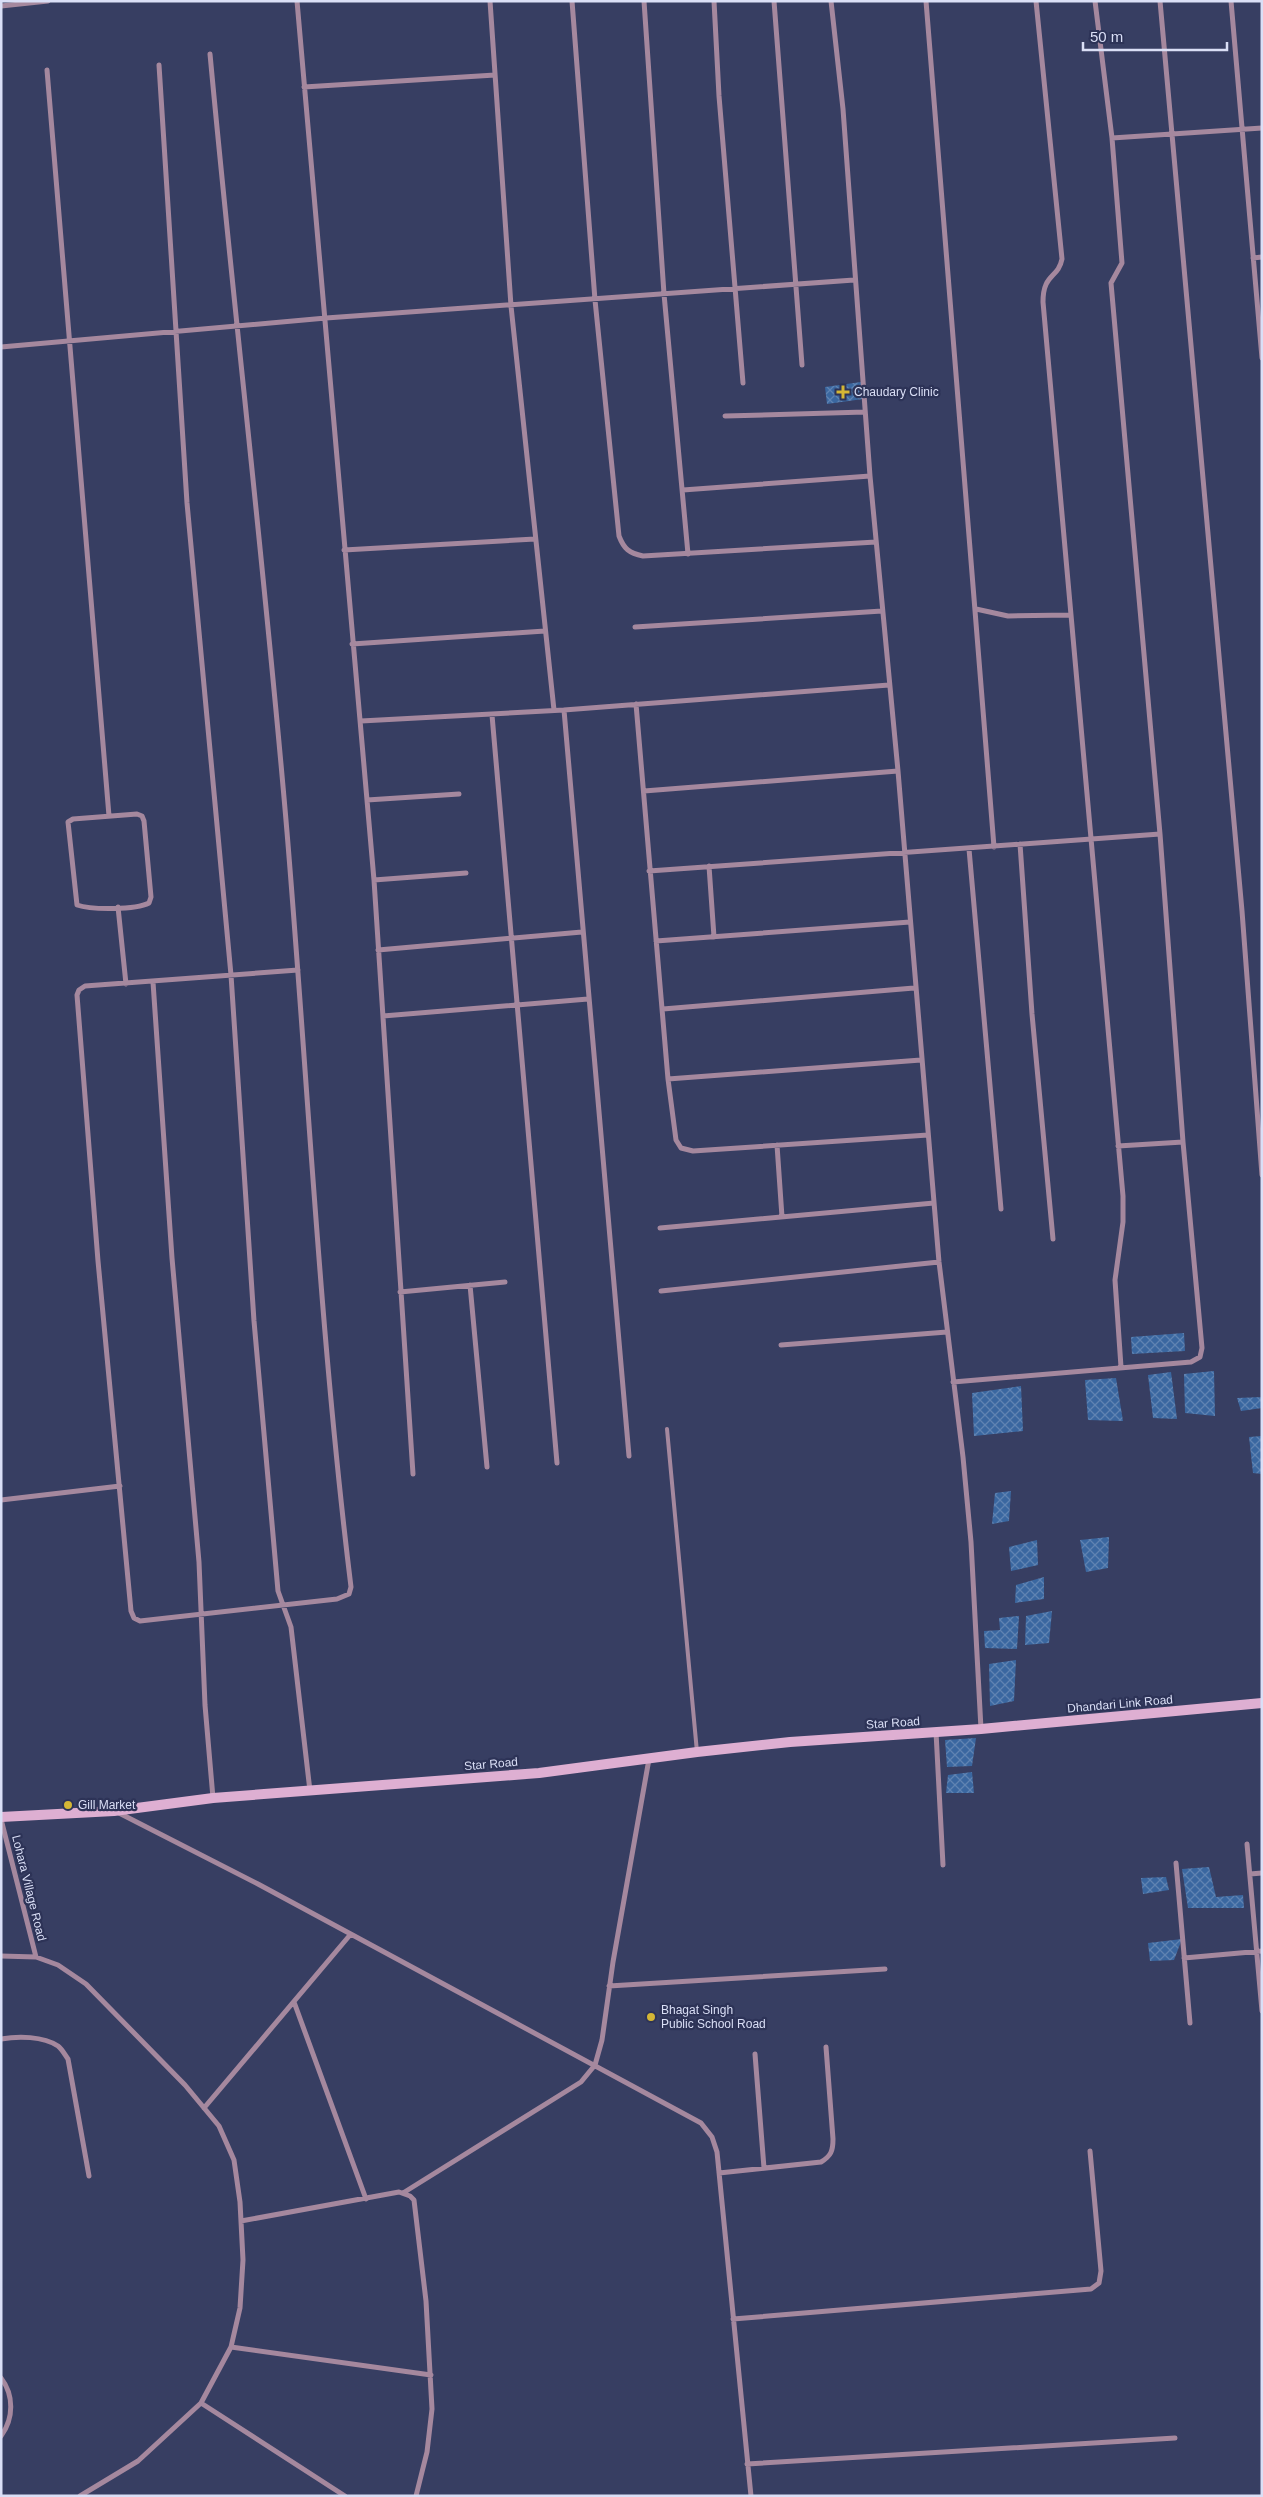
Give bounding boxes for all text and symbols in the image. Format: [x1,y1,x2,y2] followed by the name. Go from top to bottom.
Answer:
[1083,20,1227,52] scale bar
[1090,28,1123,45] text: 50 m
[836,385,850,399] marker: Chaudary Clinic
[854,385,939,399] place label: Chaudary Clinic
[1067,1692,1173,1716] street label: Dhandari Link Road
[866,1714,920,1732] street label: Star Road
[463,1755,519,1773] street label: Star Road
[78,1798,136,1812] place label: Gill Market
[62,1799,74,1811] marker: Gill Market
[9,1834,49,1942] street label: Lohara Village Road
[661,2003,766,2031] place label: Bhagat Singh Public School Road
[645,2011,657,2023] marker: Bhagat Singh Public School Road

